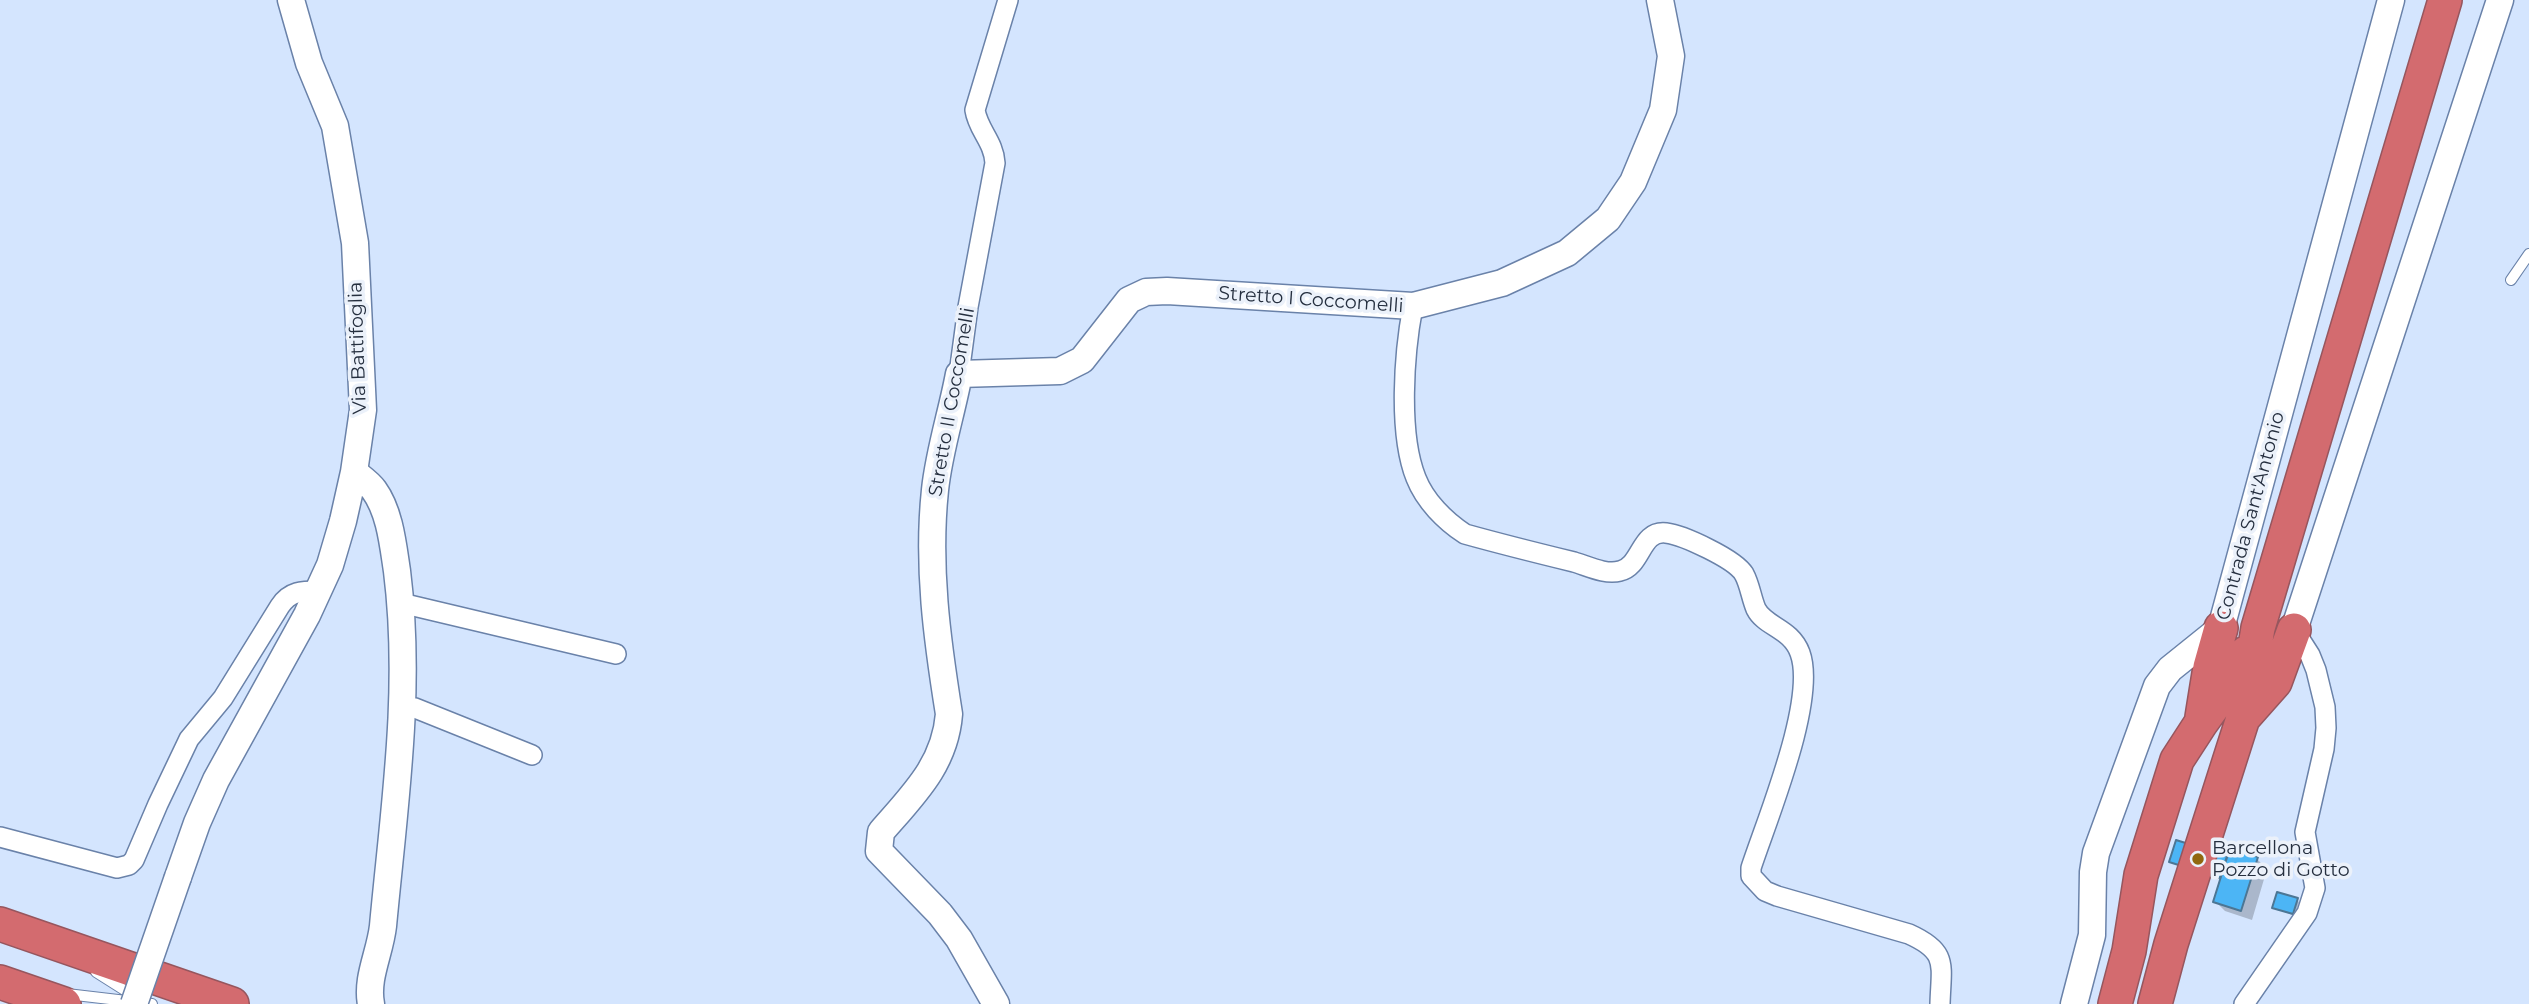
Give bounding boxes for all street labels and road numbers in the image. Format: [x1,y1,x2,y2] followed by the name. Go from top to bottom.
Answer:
[344,281,372,415] street label: Via Battifoglia
[1218,282,1404,318] street label: Stretto I Coccomelli
[924,306,980,498] street label: Stretto II Coccomelli
[2212,409,2290,623] street label: Contrada Sant'Antonio

